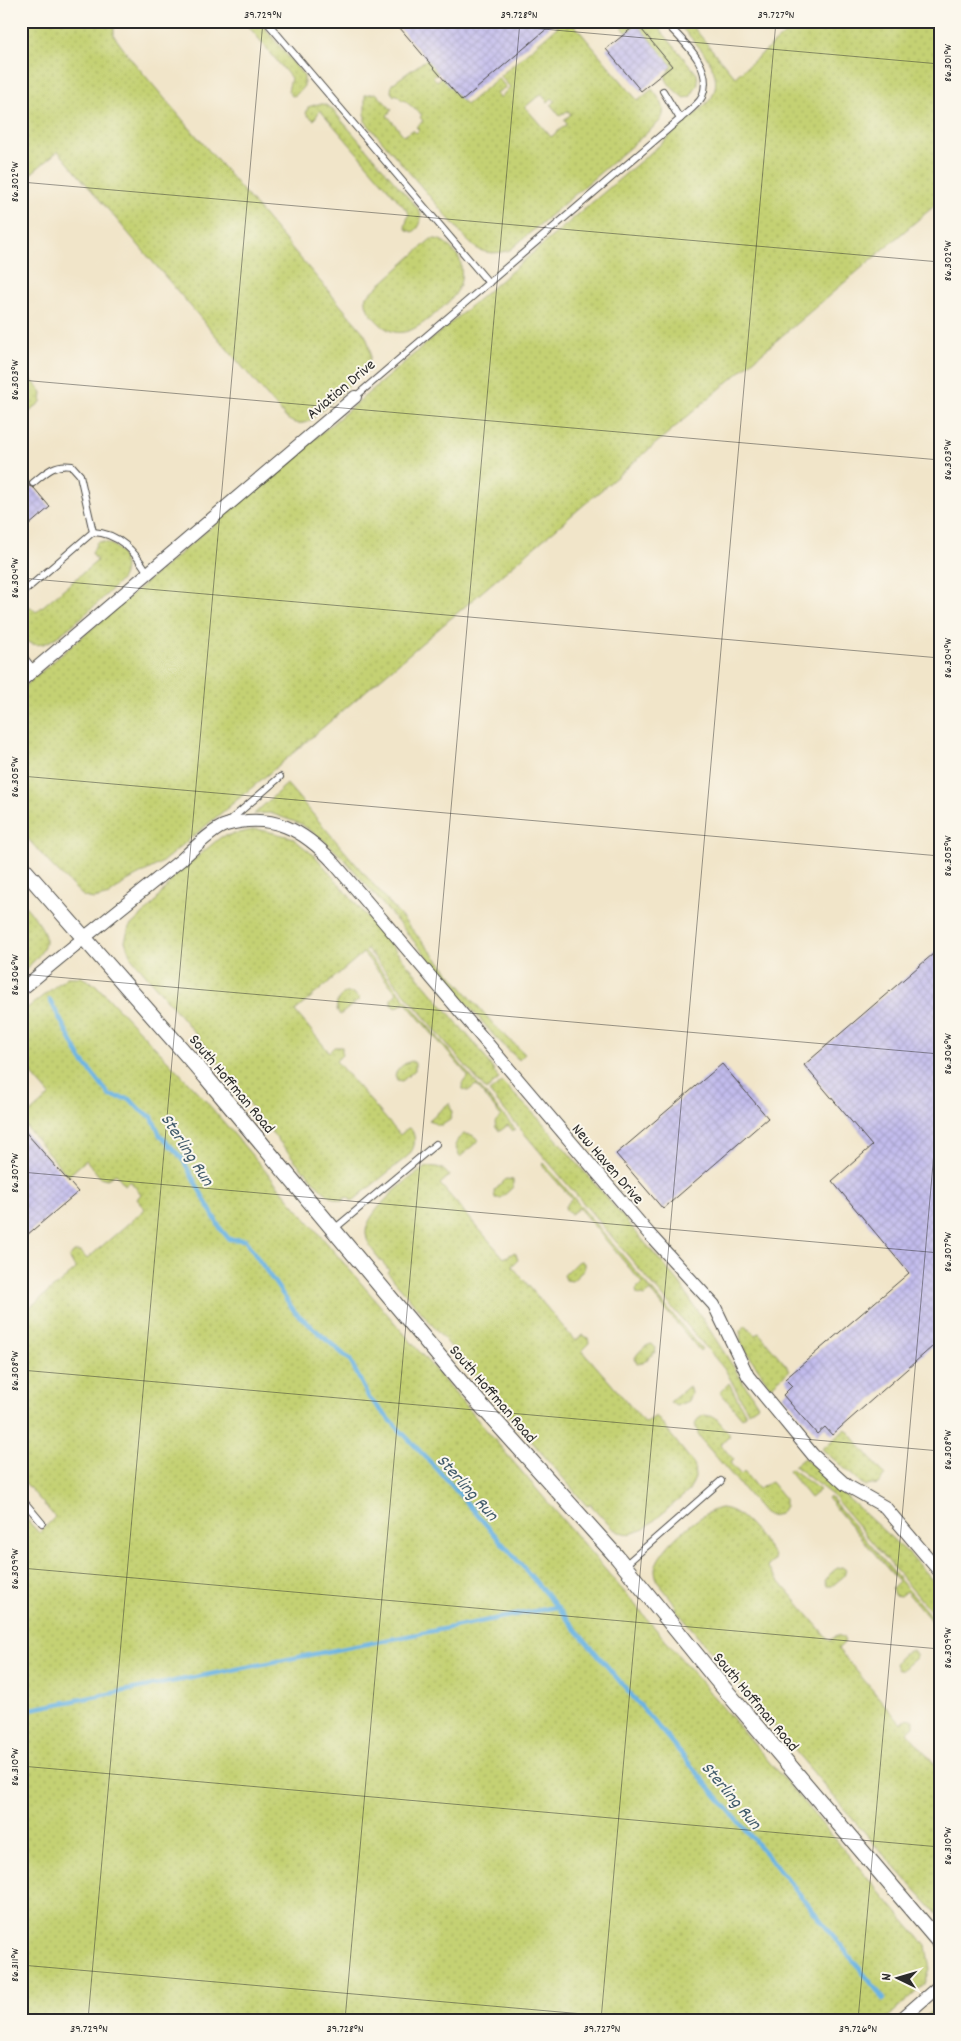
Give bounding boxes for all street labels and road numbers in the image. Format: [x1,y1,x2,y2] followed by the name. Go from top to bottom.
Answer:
[302,354,381,426] street label: Aviation Drive
[183,1030,280,1139] street label: South Hoffman Road
[566,1119,649,1210] street label: New Haven Drive
[443,1340,541,1449] street label: South Hoffman Road
[707,1648,804,1757] street label: South Hoffman Road

